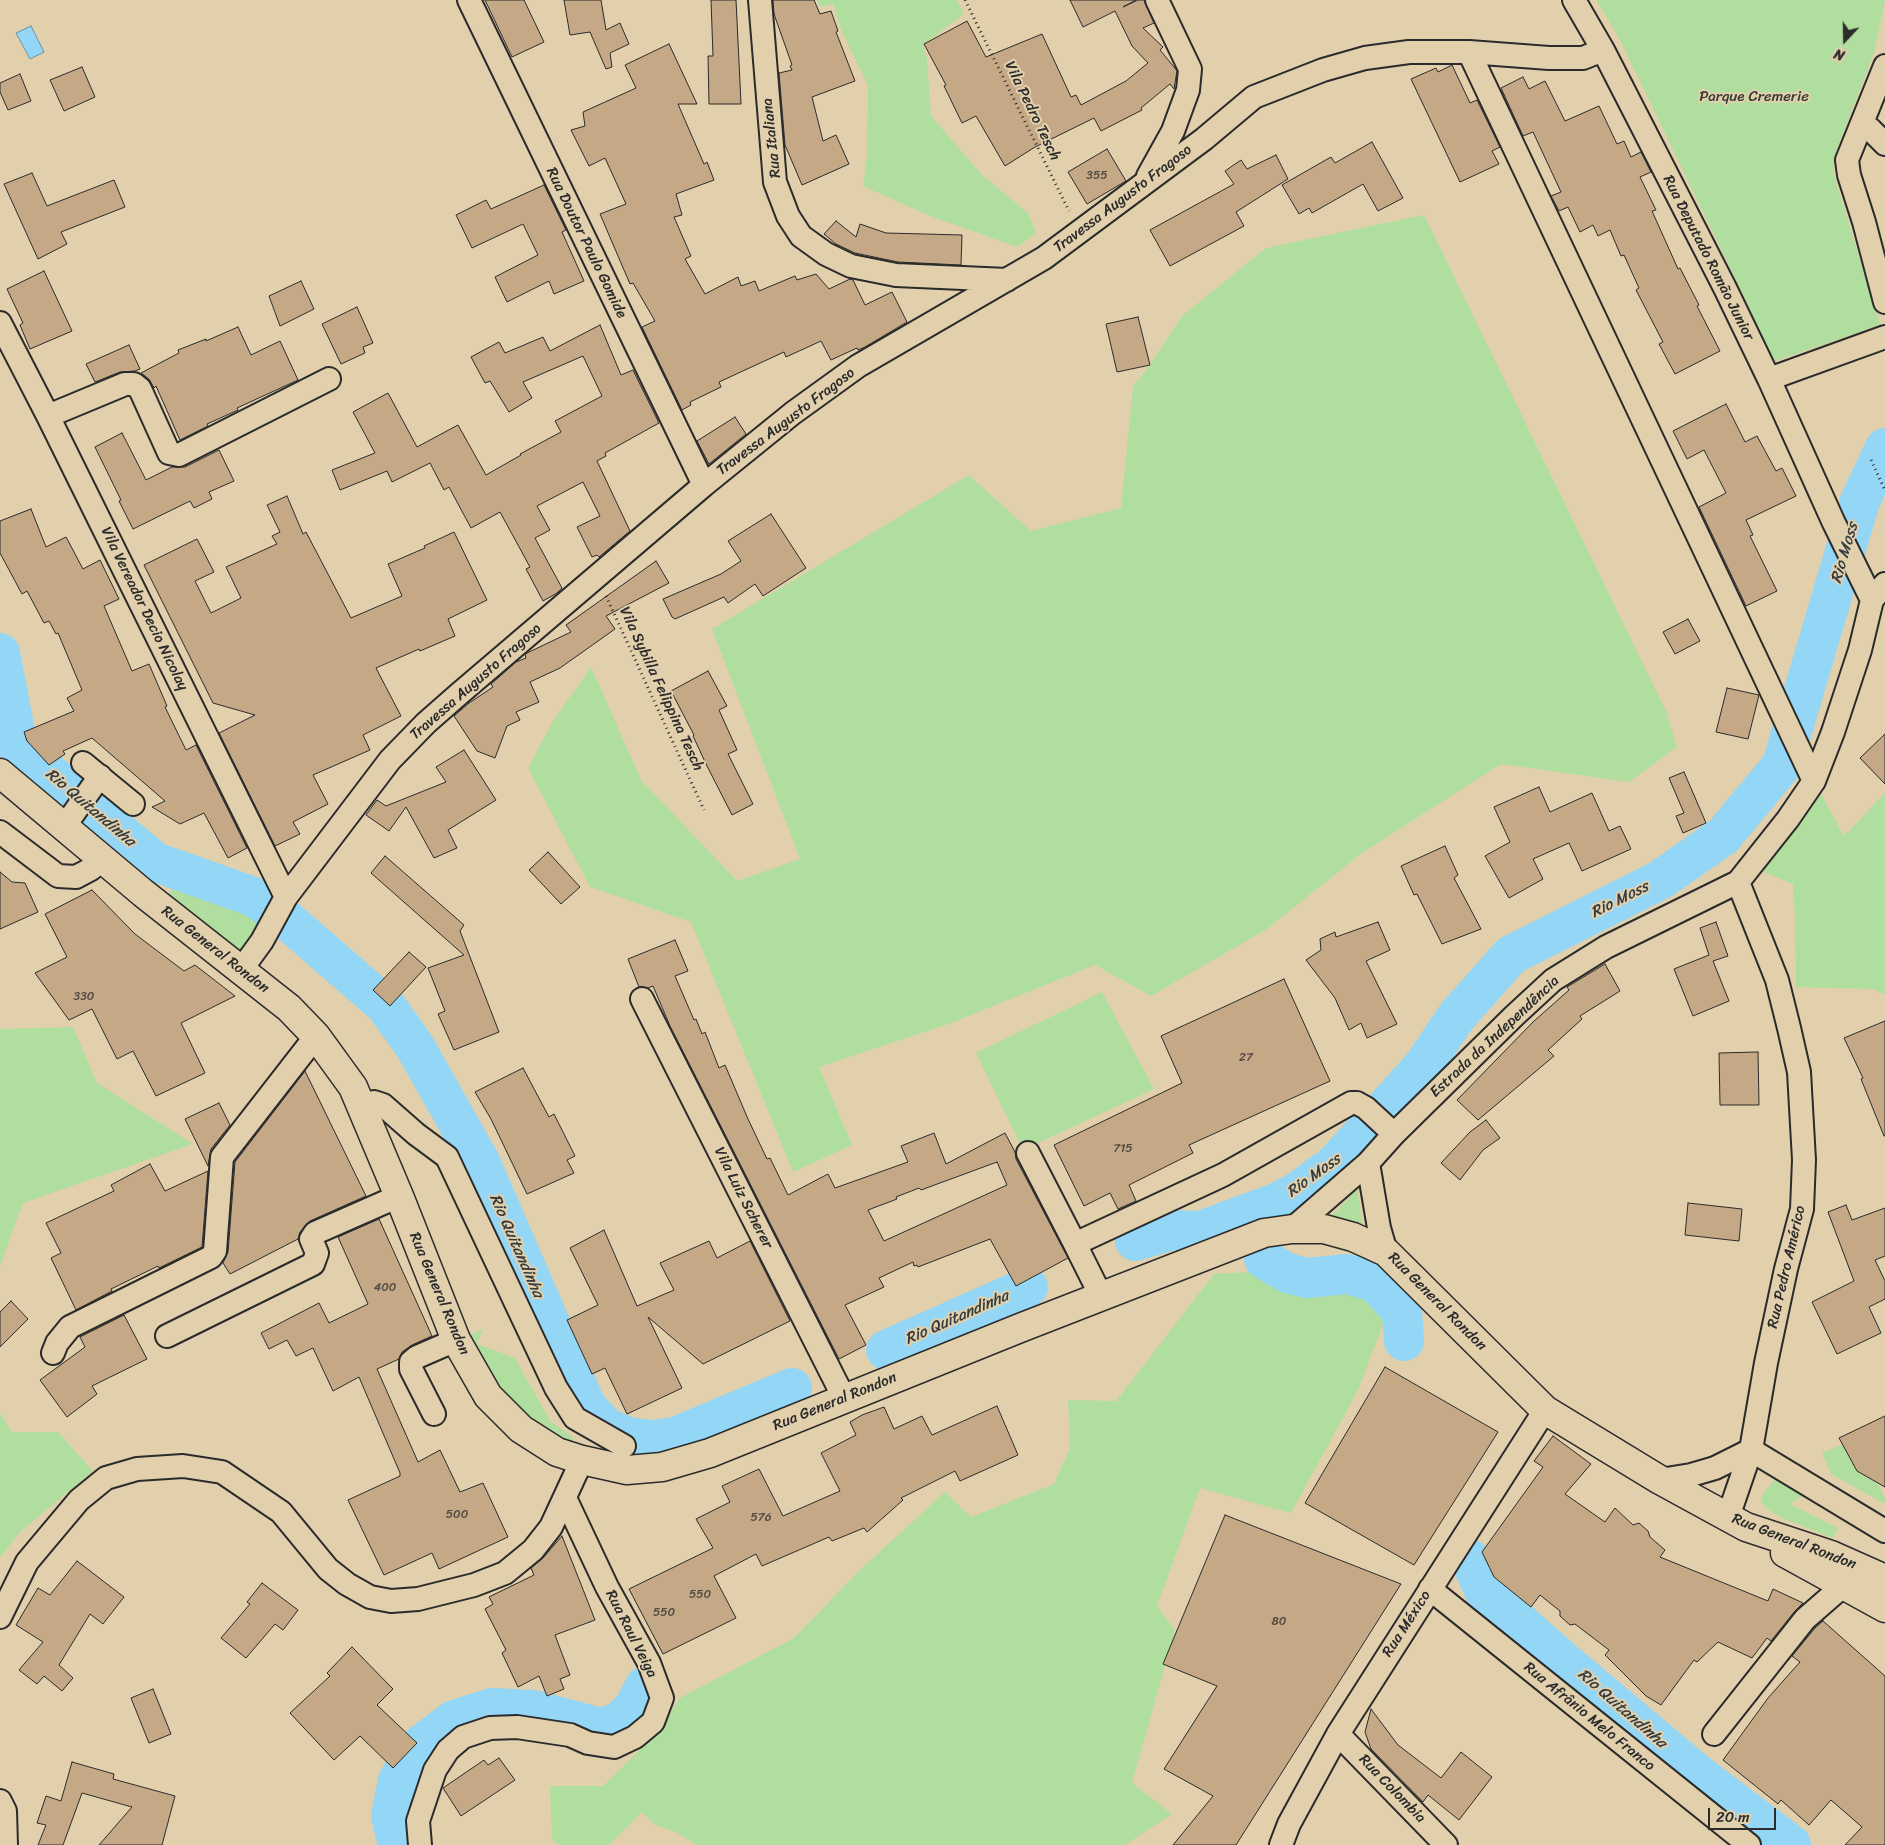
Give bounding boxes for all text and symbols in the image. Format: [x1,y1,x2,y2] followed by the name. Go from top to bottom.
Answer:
[1820,15,1870,65] north arrow
[1830,41,1848,68] text: N
[1000,58,1064,164] street label: Vila Pedro Tesch
[1699,88,1809,106] park label: Parque Cremerie
[759,97,785,179] street label: Rua Italiana
[1050,141,1196,257] street label: Travessa Augusto Fragoso
[542,165,630,321] street label: Rua Doutor Paulo Gomide
[1086,169,1108,183] house number: 355
[1658,172,1758,344] street label: Rua Deputado Romão Junior
[713,364,859,480] street label: Travessa Augusto Fragoso
[1827,520,1863,586] water label: Rio Moss
[96,524,192,694] street label: Vila Vereador Decio Nicolay
[615,604,707,774] street label: Vila Sybilla Felippina Tesch
[407,620,545,744] street label: Travessa Augusto Fragoso
[41,765,139,851] water label: Rio Quitandinha
[1588,877,1652,923] water label: Rio Moss
[158,902,272,998] street label: Rua General Rondon
[1427,972,1563,1102] street label: Estrada da Independência
[74,990,94,1004] house number: 330
[1239,1051,1253,1065] house number: 27
[1113,1142,1133,1156] house number: 715
[710,1144,776,1252] street label: Vila Luiz Scherer
[1283,1150,1345,1202] water label: Rio Moss
[485,1191,547,1301] water label: Rio Quitandinha
[1764,1204,1810,1330] street label: Rua Pedro Américo
[405,1230,473,1358] street label: Rua General Rondon
[1384,1249,1490,1355] street label: Rua General Rondon
[374,1281,396,1295] house number: 400
[902,1287,1012,1349] water label: Rio Quitandinha
[771,1369,899,1435] street label: Rua General Rondon
[446,1508,468,1522] house number: 500
[1729,1510,1859,1574] street label: Rua General Rondon
[751,1511,771,1525] house number: 576
[601,1587,661,1681] street label: Rua Raul Veiga
[1379,1587,1435,1661] street label: Rua México
[689,1588,711,1602] house number: 550
[653,1606,675,1620] house number: 550
[1272,1615,1286,1629] house number: 80
[1520,1659,1658,1775] street label: Rua Afrânio Melo Franco
[1574,1665,1670,1753] water label: Rio Quitandinha
[1355,1751,1429,1827] street label: Rua Colombia
[1710,1798,1778,1830] scale bar
[1716,1804,1750,1830] text: 20 m

